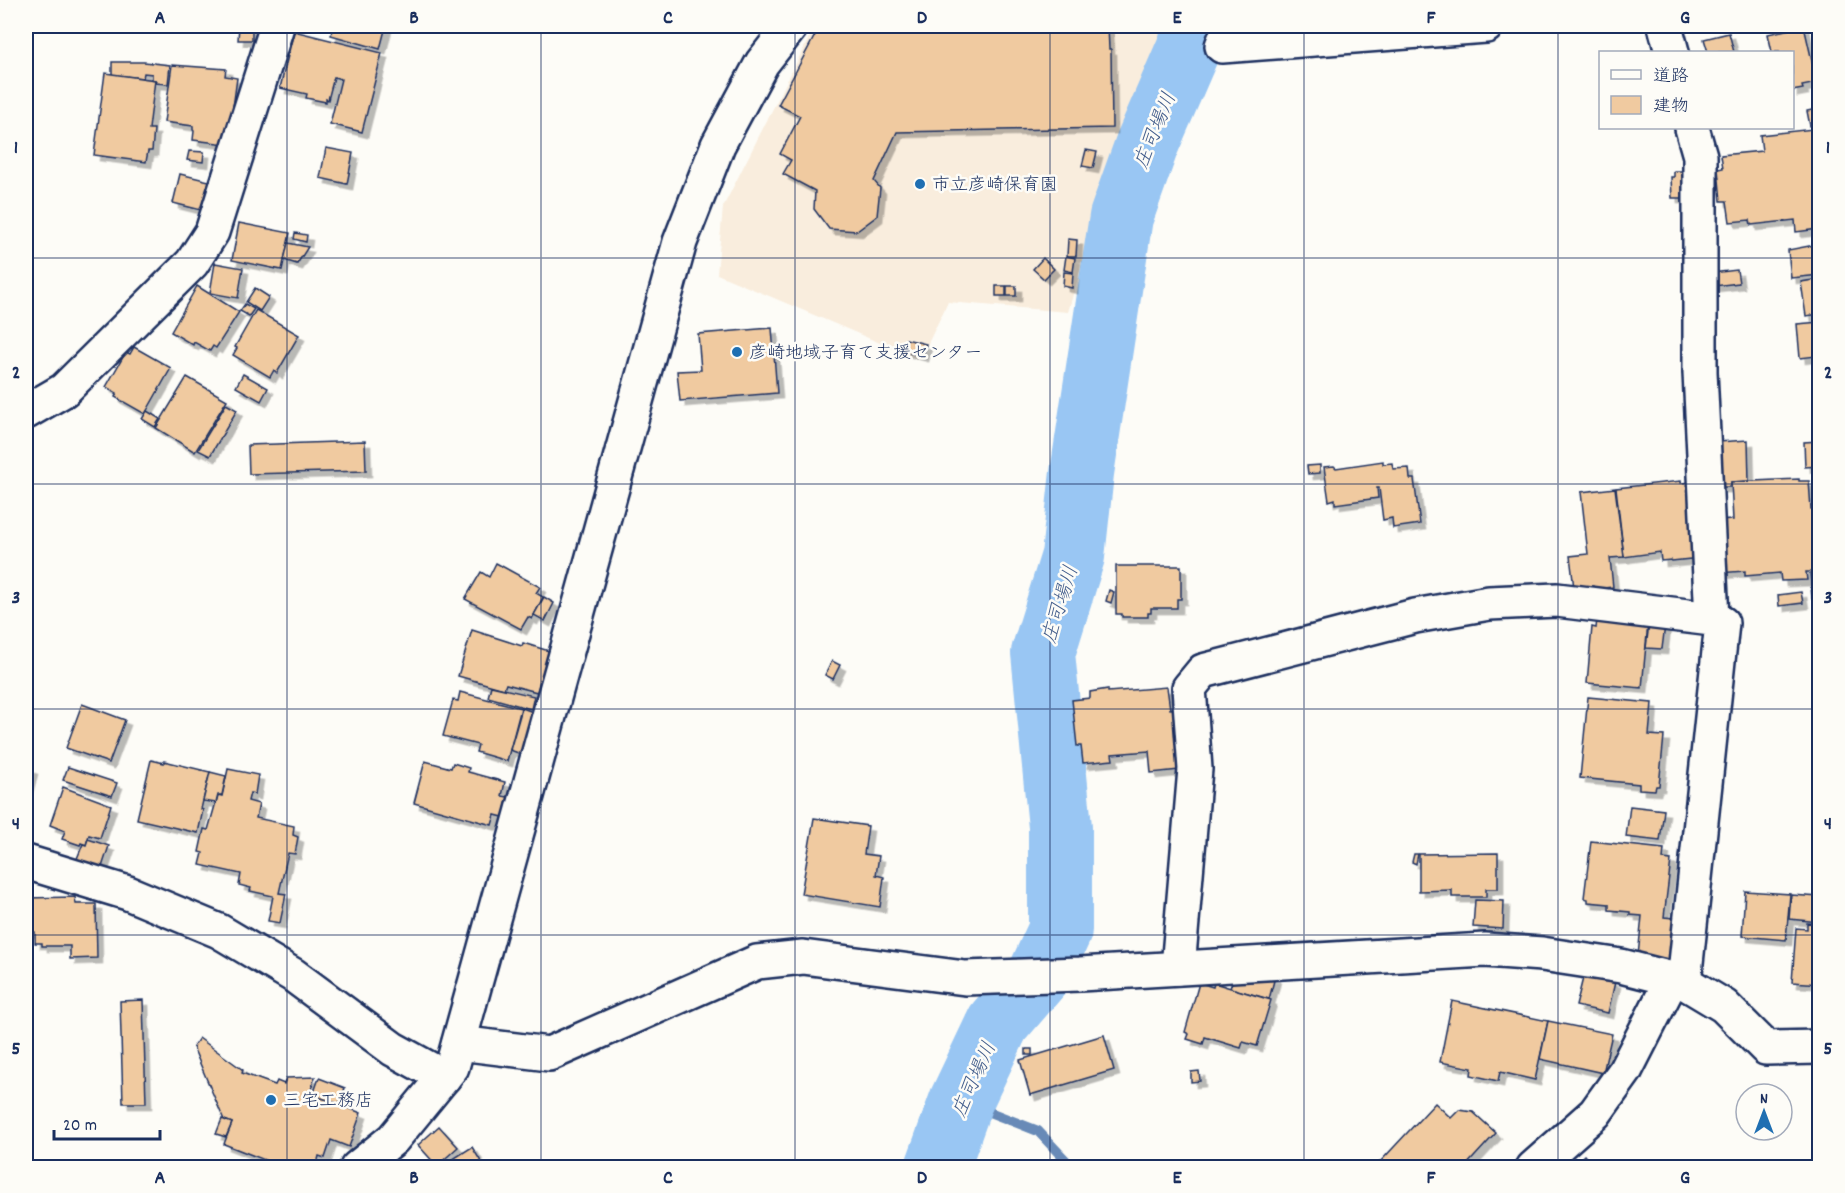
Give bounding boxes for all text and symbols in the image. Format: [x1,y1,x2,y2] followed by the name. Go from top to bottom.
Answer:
[155,5,166,33] text: A
[409,5,419,33] text: B
[663,5,673,33] text: C
[917,5,928,33] text: D
[1172,5,1182,33] text: E
[1427,5,1437,33] text: F
[1680,5,1690,33] text: G
[1599,51,1794,129] legend
[1653,65,1689,90] text: 道路
[1129,89,1185,173] water label: 庄司場川
[1653,95,1689,120] text: 建物
[14,135,18,163] text: 1
[1826,135,1830,163] text: 1
[932,174,1058,199] place label: 市立彦崎保育園
[913,177,927,191] marker: 市立彦崎保育園
[749,342,982,367] place label: 彦崎地域子育て支援センター
[730,345,744,359] marker: 彦崎地域子育て支援センター
[12,360,20,388] text: 2
[1824,360,1832,388] text: 2
[1037,563,1087,647] water label: 庄司場川
[12,585,20,613] text: 3
[1824,585,1832,613] text: 3
[12,811,20,839] text: 4
[1824,811,1832,839] text: 4
[11,1036,21,1064] text: 5
[1823,1036,1833,1064] text: 5
[947,1038,1005,1122] water label: 庄司場川
[1734,1082,1794,1142] north arrow
[1760,1088,1768,1111] text: N
[283,1090,373,1115] place label: 三宅工務店
[264,1093,278,1107] marker: 三宅工務店
[54,1103,160,1141] scale bar
[63,1114,97,1139] text: 20 m
[155,1165,166,1193] text: A
[409,1165,419,1193] text: B
[663,1165,673,1193] text: C
[917,1165,928,1193] text: D
[1172,1165,1182,1193] text: E
[1427,1165,1437,1193] text: F
[1680,1165,1690,1193] text: G

